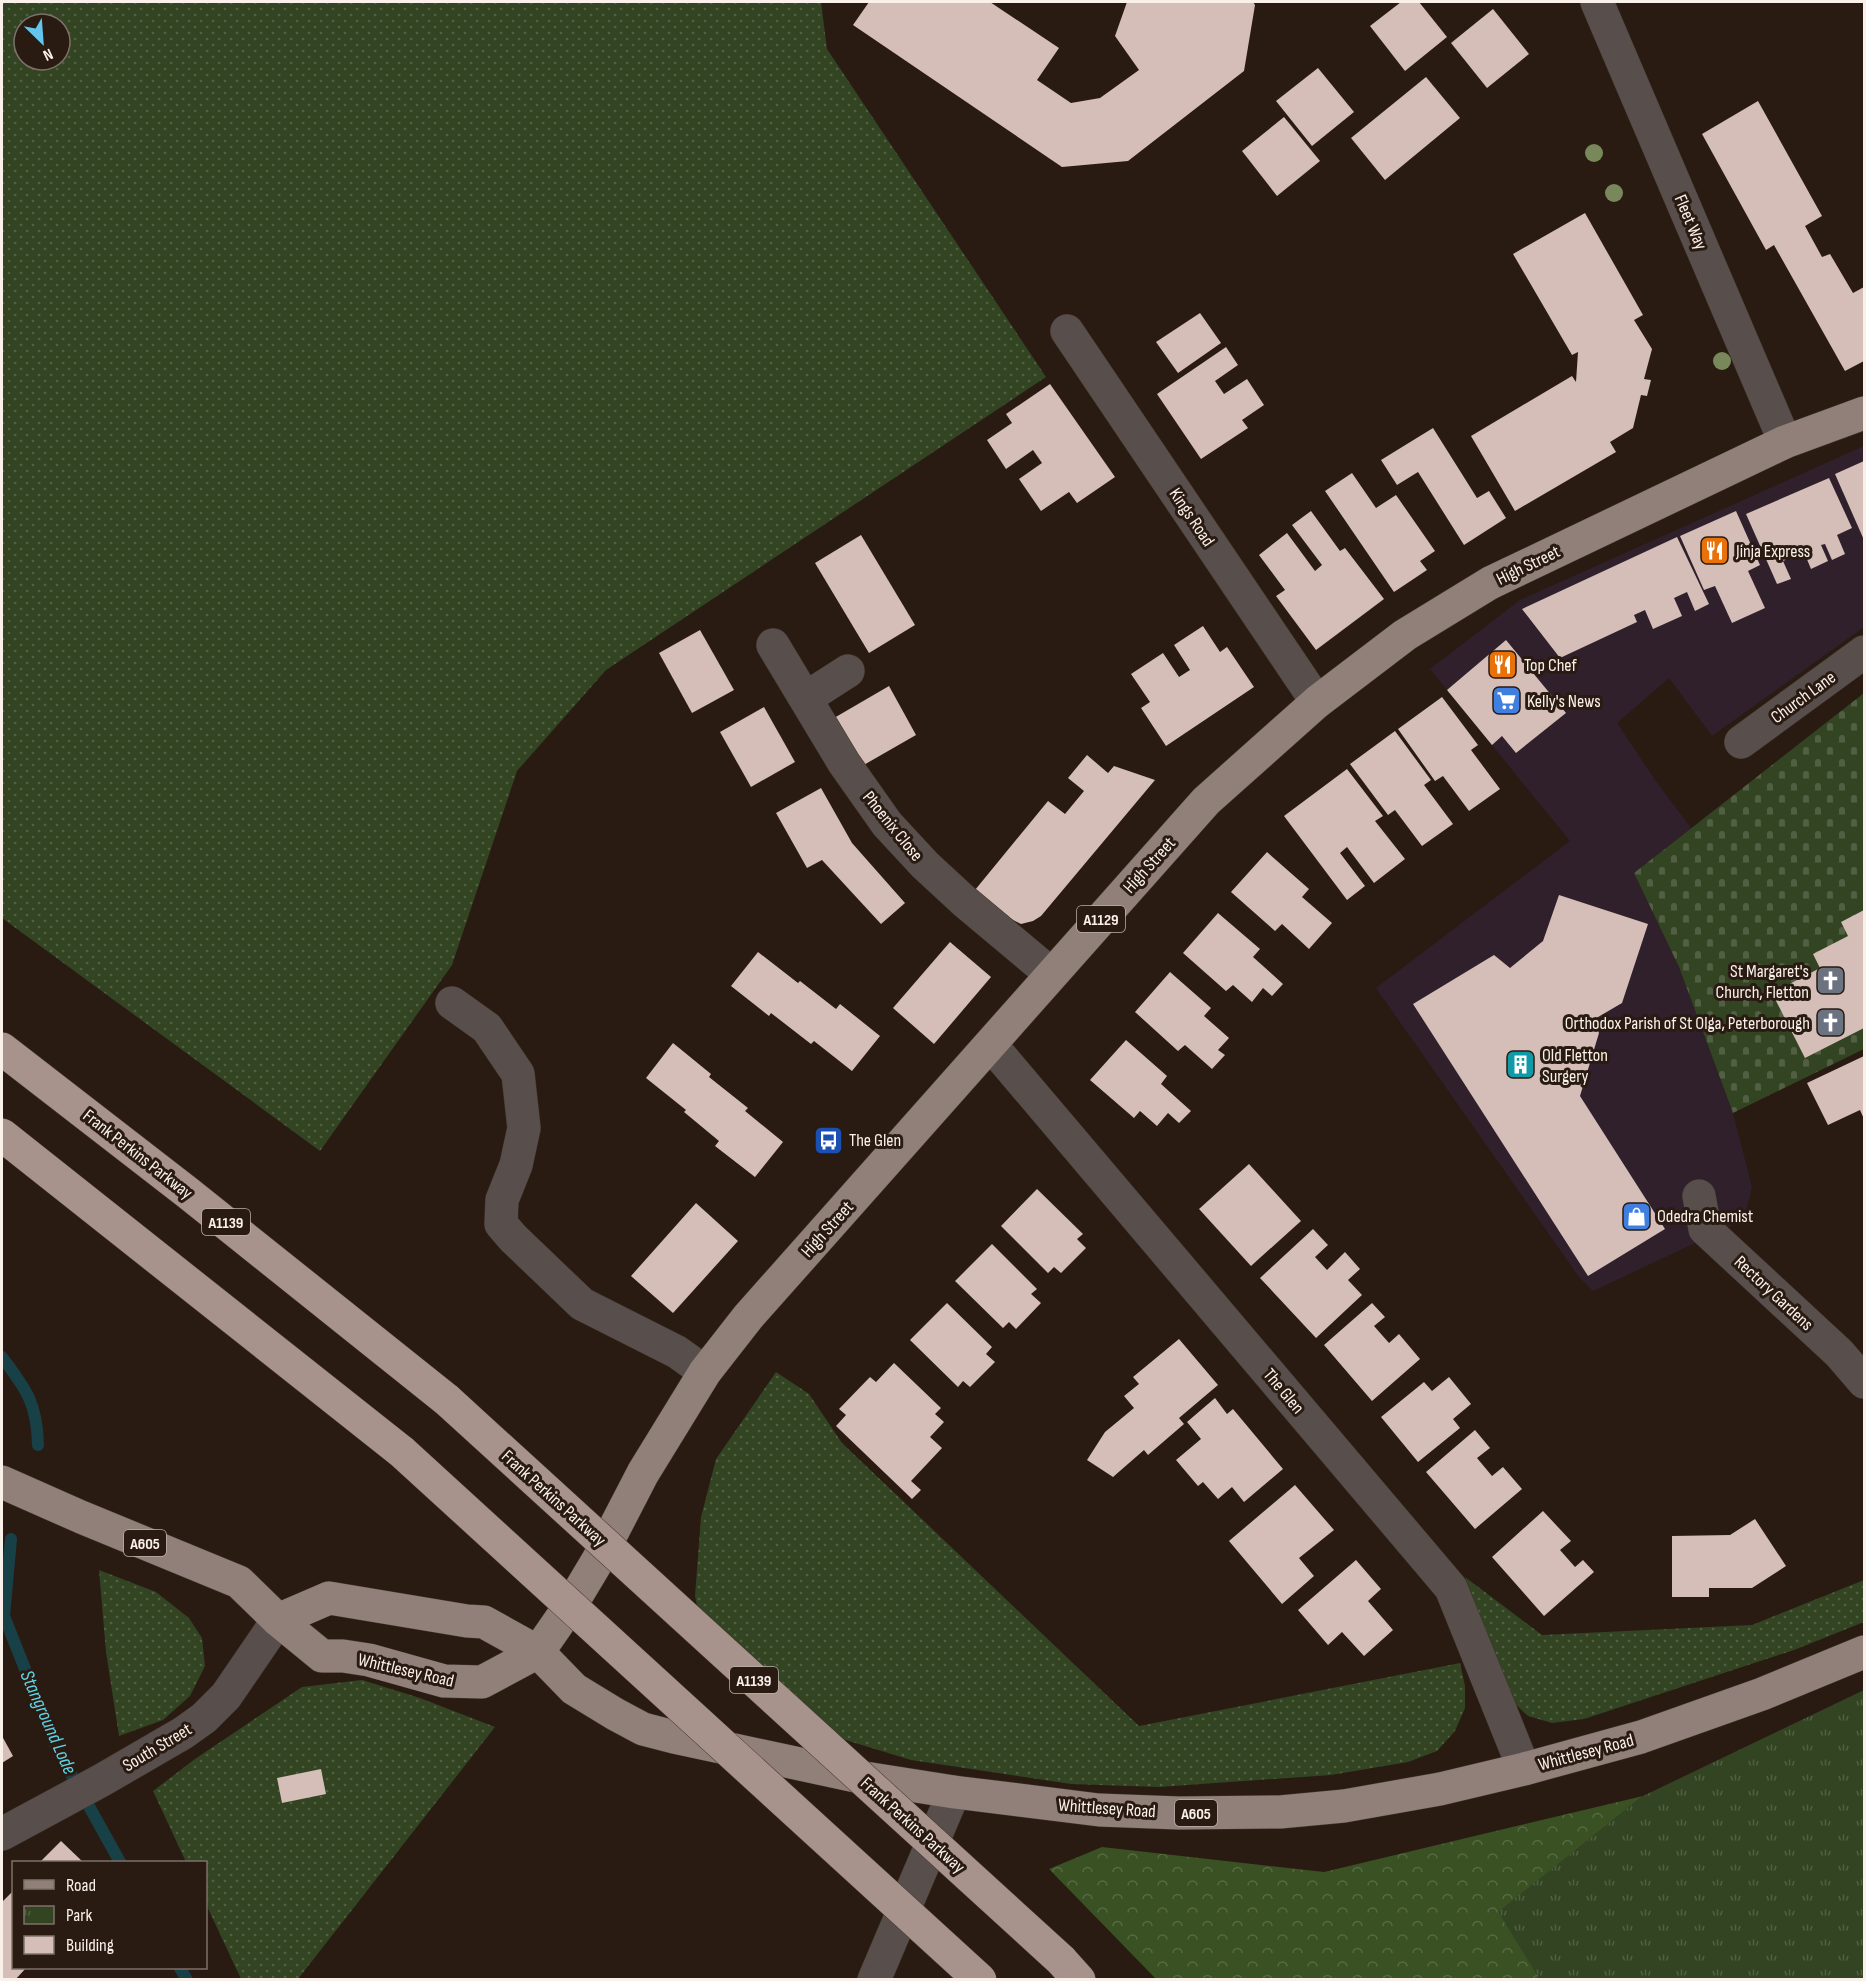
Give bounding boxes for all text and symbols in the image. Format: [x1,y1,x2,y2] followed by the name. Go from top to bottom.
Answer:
[12,12,72,72] north arrow
[40,44,56,65] text: N
[1670,191,1712,253] street label: Fleet Way
[1164,484,1219,550] street label: Kings Road
[1699,535,1731,567] restaurant icon: Jinja Express
[1493,541,1564,590] street label: High Street
[1735,541,1810,562] place label: Jinja Express
[1487,649,1519,681] restaurant icon: Top Chef
[1524,655,1578,676] place label: Top Chef
[1767,667,1840,728] street label: Church Lane
[1490,685,1522,717] supermarket icon: Kelly's News
[1527,691,1601,712] place label: Kelly's News
[858,787,927,866] street label: Phoenix Close
[1119,833,1180,898] street label: High Street
[1077,906,1125,932] road number: A1129
[1716,961,1809,1003] place label: St Margaret's Church, Fletton
[1814,965,1846,997] church icon: St Margaret's Church, Fletton
[1815,1007,1847,1039] church icon: Orthodox Parish of St Olga, Peterborough
[1565,1013,1810,1034] place label: Orthodox Parish of St Olga, Peterborough
[1542,1045,1608,1087] place label: Old Fletton Surgery
[1505,1049,1537,1081] building icon: Old Fletton Surgery
[79,1105,197,1204] street label: Frank Perkins Parkway
[812,1124,844,1156] bus stop icon: The Glen
[849,1130,901,1151] place label: The Glen
[797,1197,858,1262] street label: High Street
[1620,1200,1652,1232] shop icon: Odedra Chemist
[1657,1206,1754,1227] place label: Odedra Chemist
[202,1209,250,1235] road number: A1139
[1730,1252,1817,1335] street label: Rectory Gardens
[1259,1365,1308,1418] street label: The Glen
[497,1446,610,1551] street label: Frank Perkins Parkway
[124,1530,166,1556] road number: A605
[356,1649,456,1692] street label: Whittlesey Road
[14,1667,82,1778] water label: Stanground Lode
[730,1667,778,1693] road number: A1139
[119,1718,196,1776] street label: South Street
[1536,1730,1636,1775] street label: Whittlesey Road
[856,1773,969,1878] street label: Frank Perkins Parkway
[1058,1795,1156,1822] street label: Whittlesey Road
[1175,1800,1217,1826] road number: A605
[12,1861,207,1969] legend
[66,1875,96,1896] text: Road
[66,1905,92,1926] text: Park
[66,1935,114,1956] text: Building

